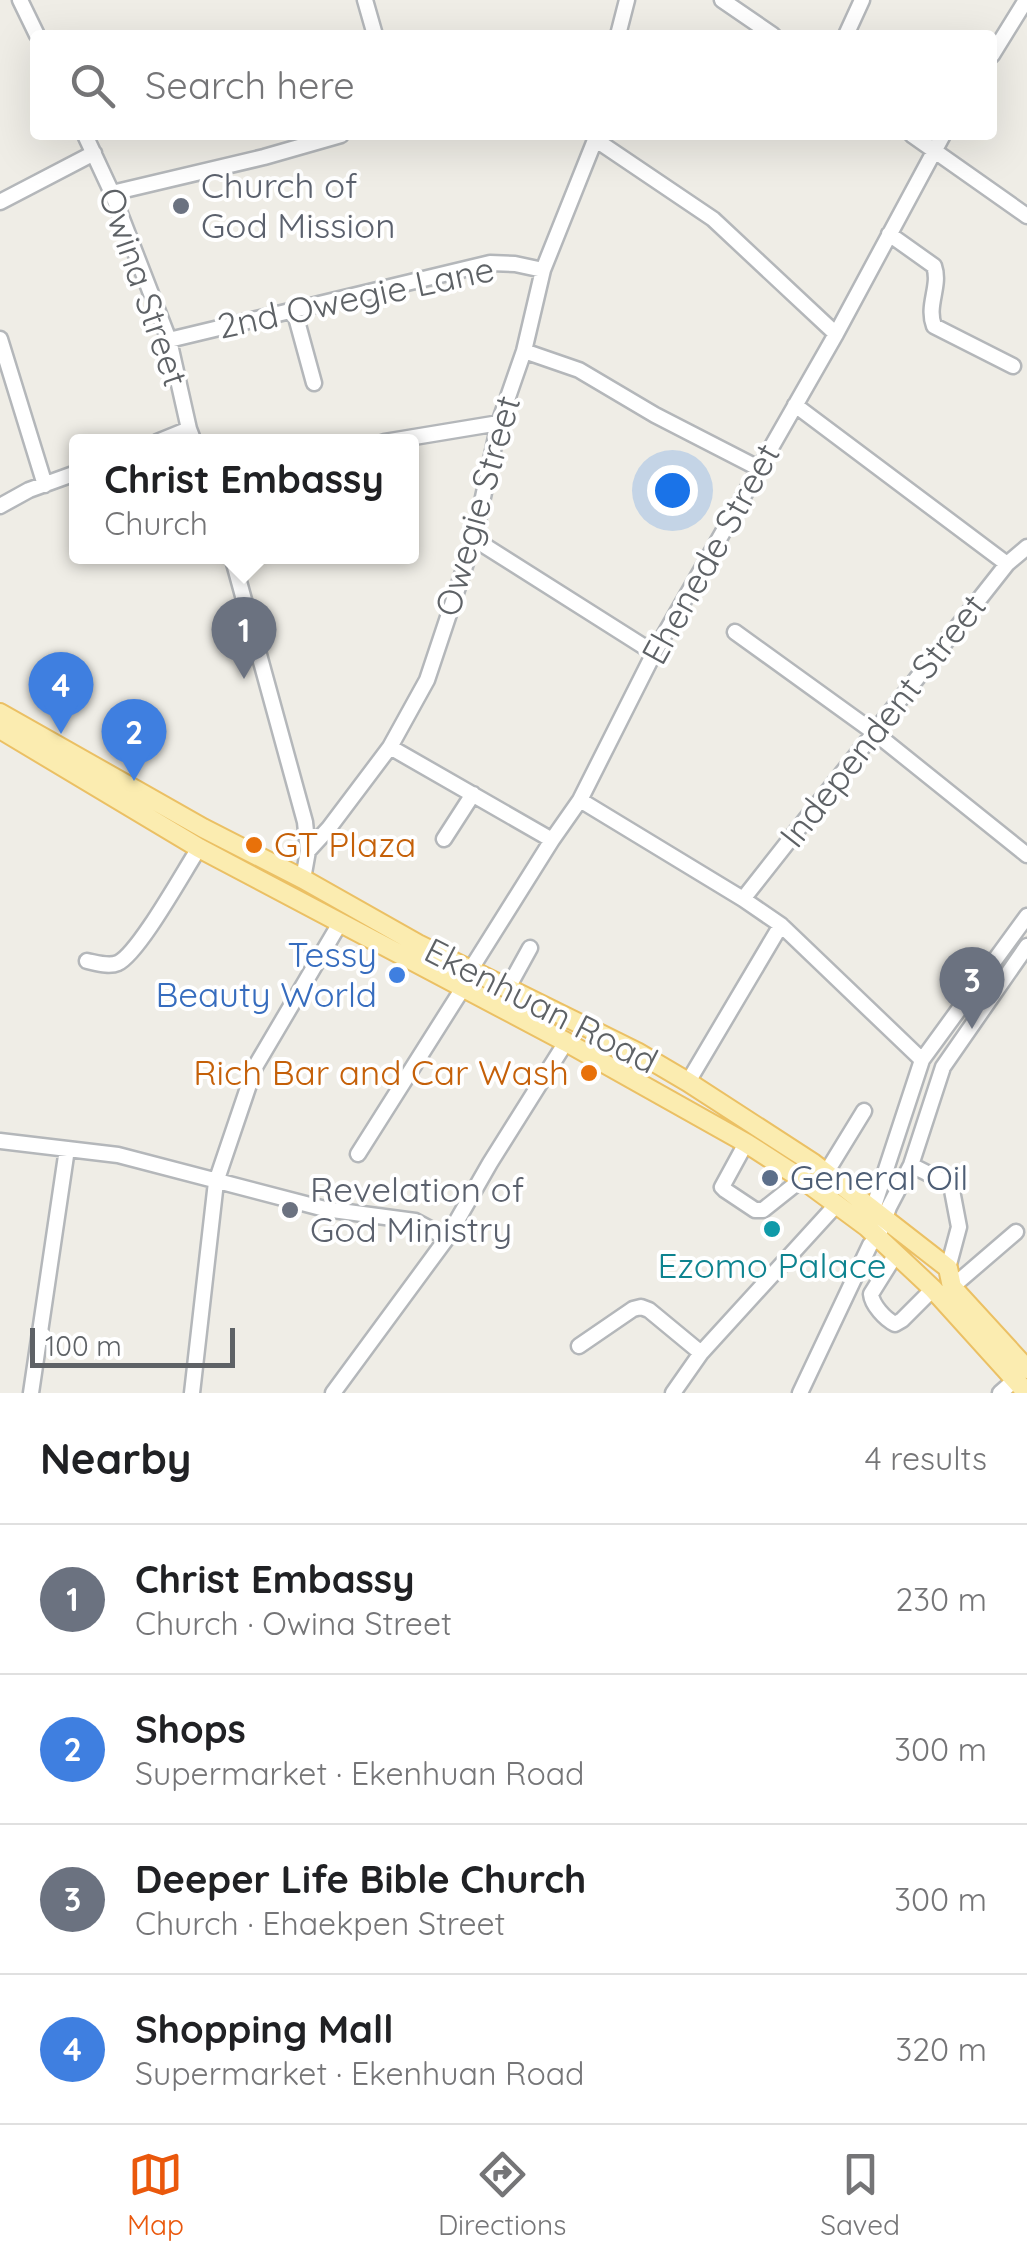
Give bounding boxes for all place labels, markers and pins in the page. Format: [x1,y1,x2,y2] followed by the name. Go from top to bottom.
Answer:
[201,163,395,247] place label: Church of God Mission
[170,195,192,217] marker: Church of God Mission
[212,596,276,679] pin: 1
[28,652,94,734] pin: 4
[102,698,166,781] pin: 2
[274,822,416,866] place label: GT Plaza
[243,834,265,856] marker: GT Plaza
[155,932,377,1016] place label: Tessy Beauty World
[940,946,1004,1029] pin: 3
[386,964,408,986] marker: Tessy Beauty World
[193,1050,569,1094] place label: Rich Bar and Car Wash
[578,1062,600,1084] marker: Rich Bar and Car Wash
[790,1155,968,1199] place label: General Oil
[310,1167,524,1251] place label: Revelation of God Ministry
[759,1167,781,1189] marker: General Oil
[279,1199,301,1221] marker: Revelation of God Ministry
[761,1218,783,1240] marker: Ezomo Palace
[657,1243,887,1287] place label: Ezomo Palace

